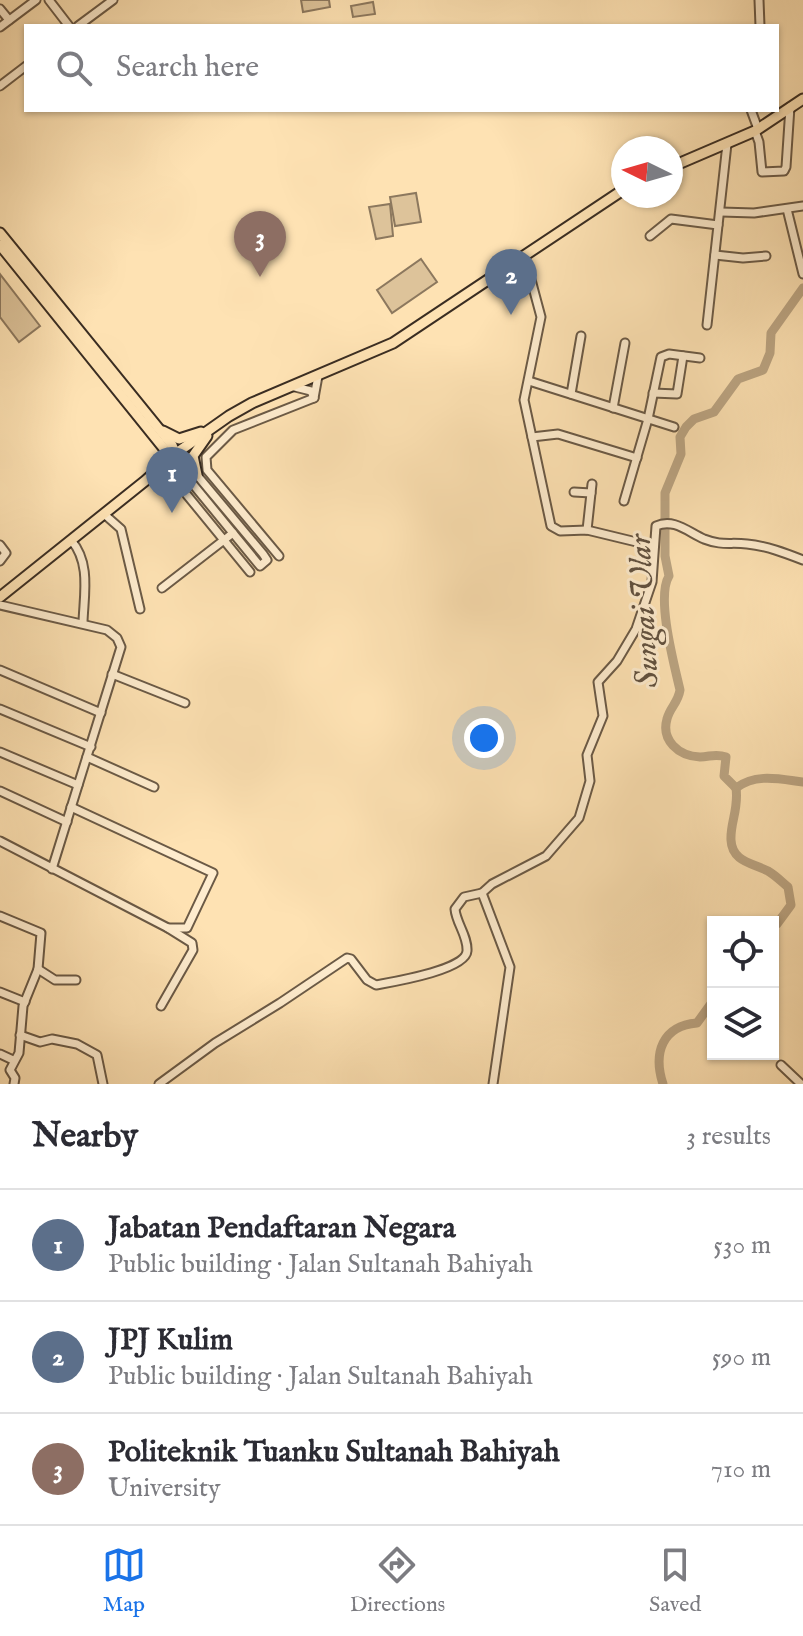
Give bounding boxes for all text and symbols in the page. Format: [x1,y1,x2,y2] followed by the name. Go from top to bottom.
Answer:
[24,24,779,112] search box
[52,46,96,90] icon: search
[116,49,259,87] text: Search here
[611,136,683,208] north arrow
[234,211,286,277] pin: 3
[485,249,537,315] pin: 2
[146,447,198,513] pin: 1
[620,531,669,689] water label: Sungai Ular
[464,718,504,758] your location
[707,916,779,1060] map controls
[707,916,779,988] button: locate
[707,988,779,1060] button: layers
[32,1115,138,1158] text: Nearby
[686,1120,771,1153] text: 3 results
[108,1210,456,1248] text: Jabatan Pendaftaran Negara
[53,1229,63,1262] text: 1
[713,1229,771,1262] text: 530 m
[108,1248,533,1281] text: Public building · Jalan Sultanah Bahiyah
[108,1322,233,1360] text: JPJ Kulim
[52,1341,64,1374] text: 2
[712,1341,771,1374] text: 590 m
[108,1360,533,1393] text: Public building · Jalan Sultanah Bahiyah
[108,1434,560,1472] text: Politeknik Tuanku Sultanah Bahiyah
[53,1453,63,1486] text: 3
[711,1453,771,1486] text: 710 m
[108,1472,221,1505] text: University
[102,1543,146,1619] tab: Map
[350,1543,445,1619] tab: Directions
[649,1543,701,1619] tab: Saved

